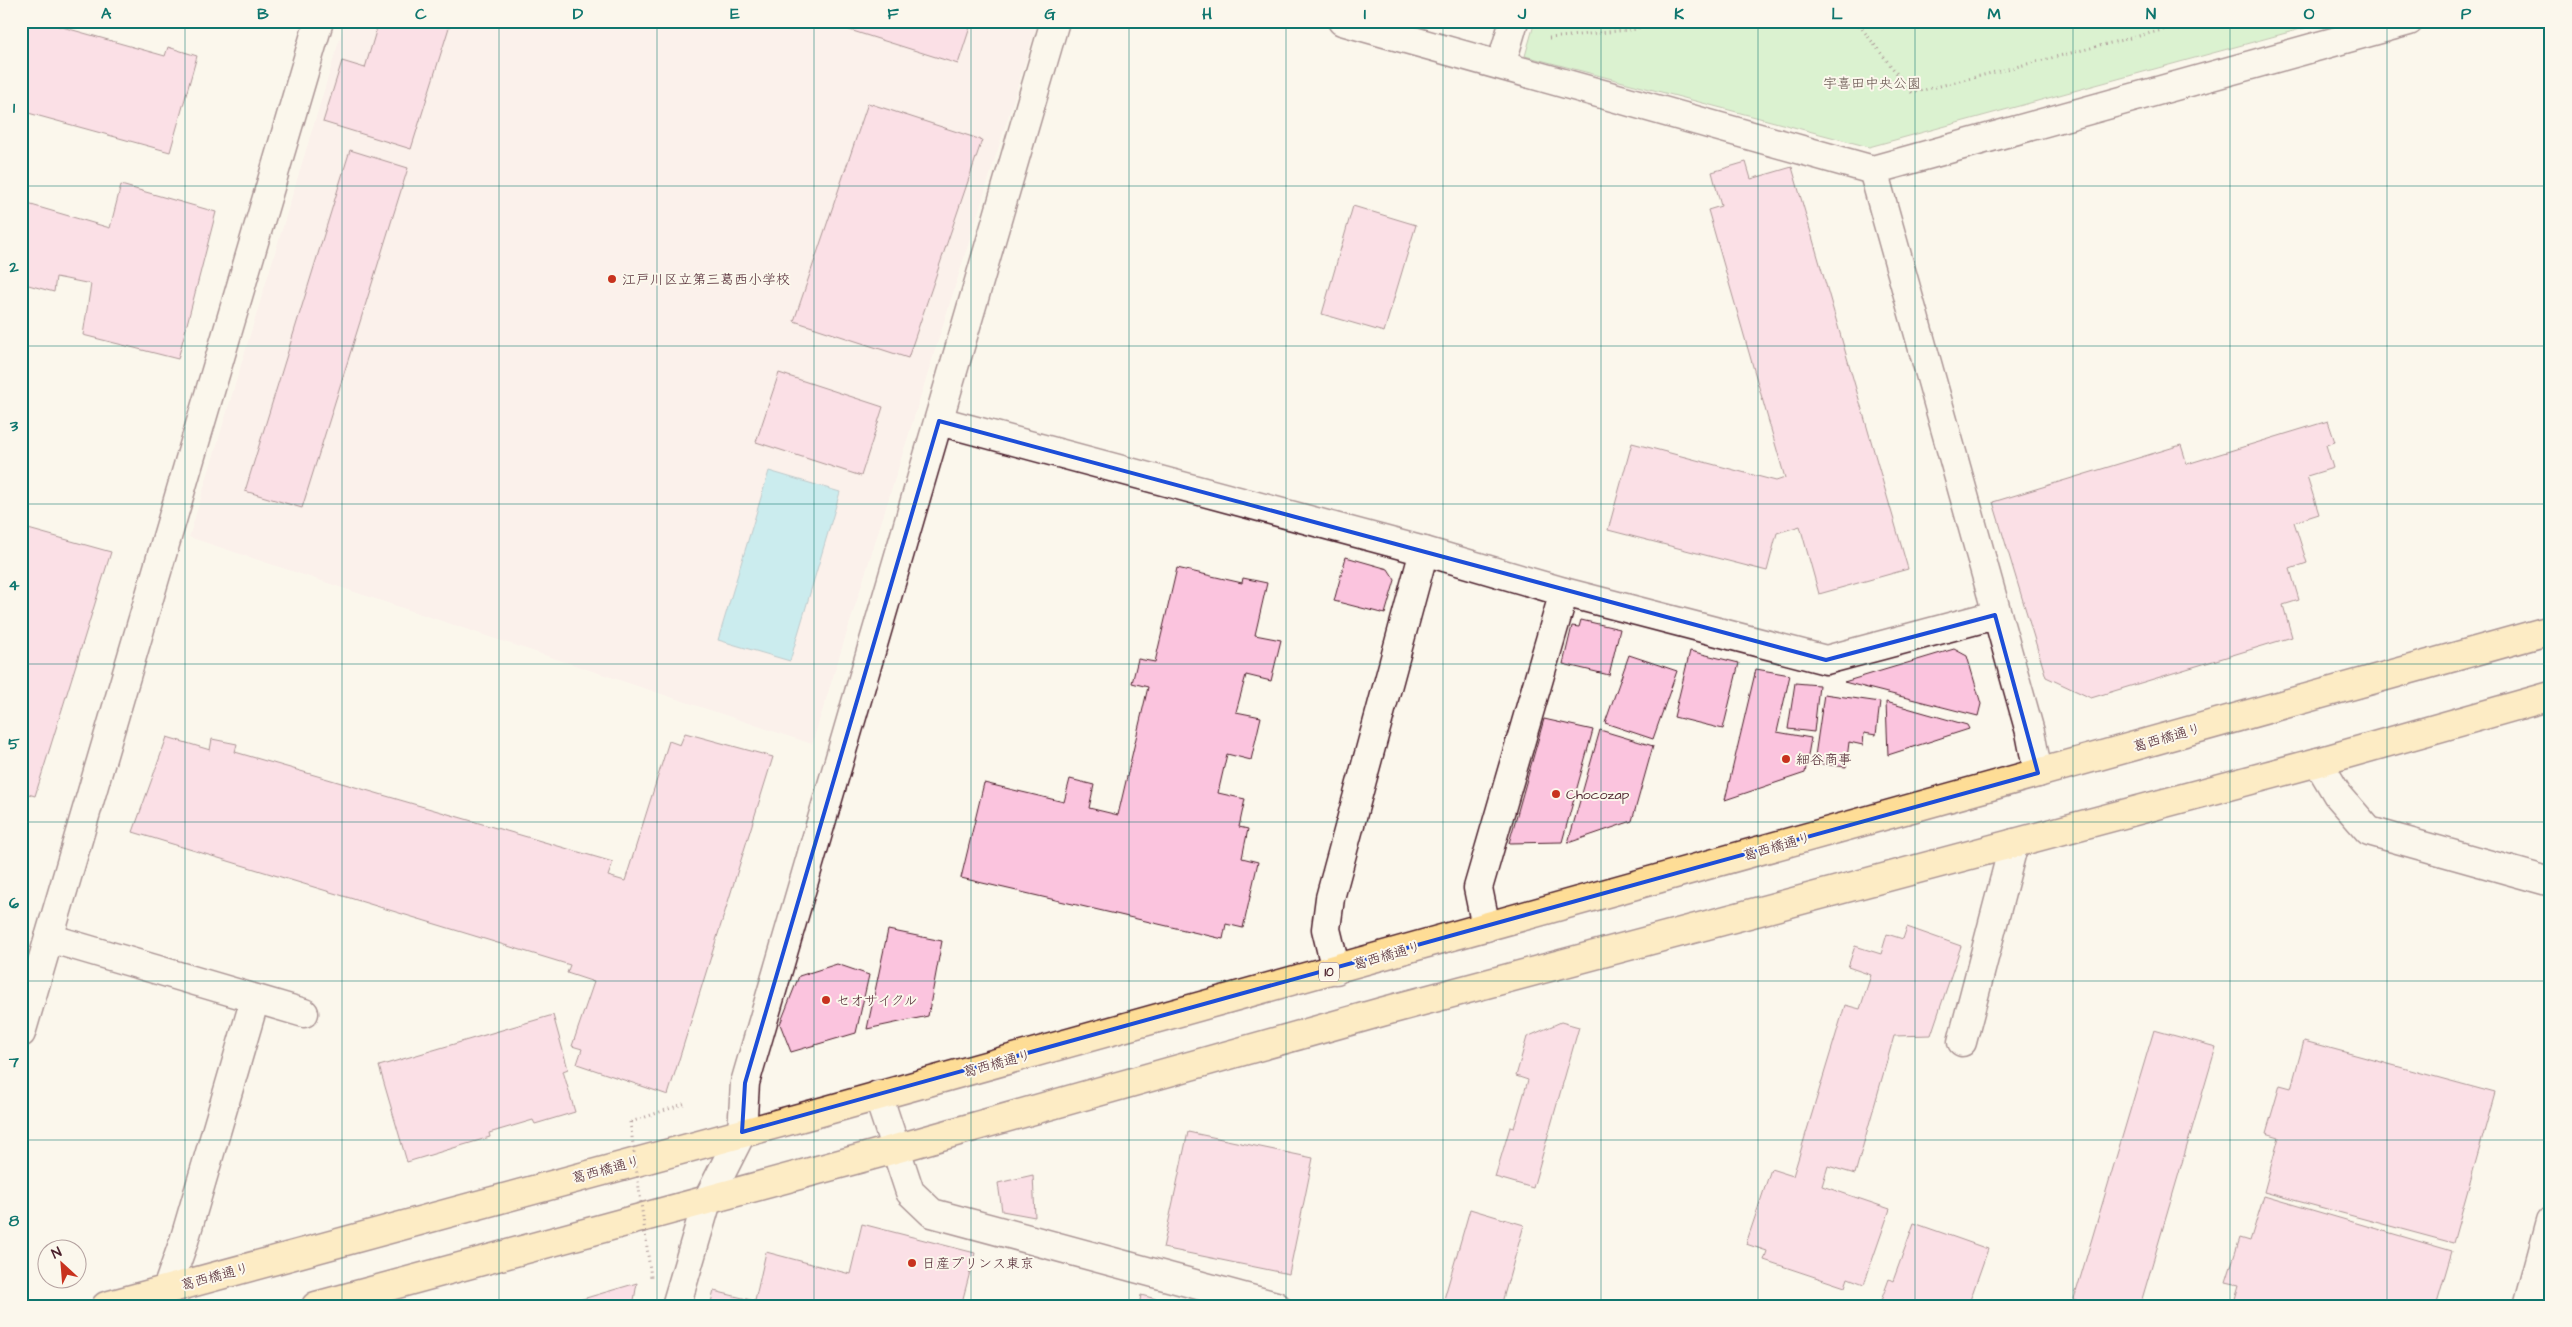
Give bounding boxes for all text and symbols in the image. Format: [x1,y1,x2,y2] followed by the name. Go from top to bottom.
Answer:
[101,3,112,25] text: A
[257,3,269,25] text: B
[415,3,427,25] text: C
[573,3,584,25] text: D
[730,3,740,25] text: E
[887,3,899,25] text: F
[1044,3,1056,25] text: G
[1202,3,1212,25] text: H
[1364,3,1366,25] text: I
[1517,3,1527,25] text: J
[1674,3,1684,25] text: K
[1831,3,1843,25] text: L
[1987,3,2001,25] text: M
[2146,3,2156,25] text: N
[2304,3,2315,25] text: O
[2461,3,2472,25] text: P
[1823,74,1921,94] park label: 宇喜田中央公園
[13,97,16,119] text: 1
[8,256,19,278] text: 2
[622,270,790,290] place label: 江戸川区立第三葛西小学校
[606,273,618,285] marker: 江戸川区立第三葛西小学校
[9,415,19,437] text: 3
[9,574,20,596] text: 4
[2131,719,2204,757] street label: 葛西橋通り
[8,733,20,755] text: 5
[1796,750,1852,770] place label: 細谷商事
[1780,753,1792,765] marker: 細谷商事
[1566,785,1630,805] place label: Chocozap
[1550,788,1562,800] marker: Chocozap
[1741,828,1814,866] street label: 葛西橋通り
[9,892,19,914] text: 6
[1351,937,1424,975] street label: 葛西橋通り
[1319,962,1339,982] road number: 10
[836,991,918,1011] place label: セオサイクル
[820,994,832,1006] marker: セオサイクル
[961,1045,1034,1083] street label: 葛西橋通り
[8,1051,19,1073] text: 7
[570,1151,643,1189] street label: 葛西橋通り
[9,1210,20,1232] text: 8
[38,1240,88,1290] north arrow
[48,1242,65,1264] text: N
[922,1254,1034,1274] place label: 日産プリンス東京
[906,1257,918,1269] marker: 日産プリンス東京
[179,1258,252,1296] street label: 葛西橋通り

